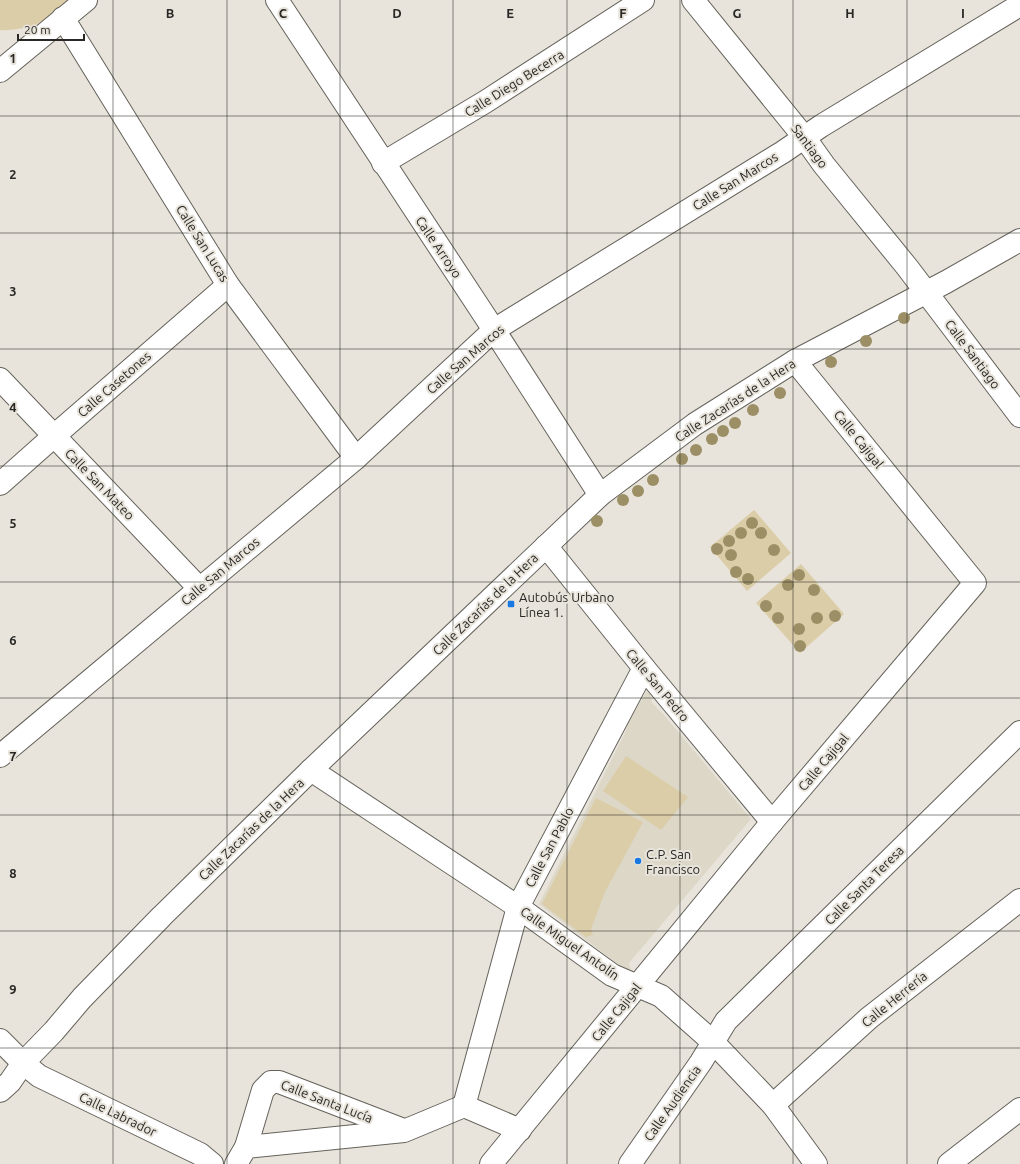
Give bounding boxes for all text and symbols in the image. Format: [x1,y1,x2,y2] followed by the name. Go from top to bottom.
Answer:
[166,6,175,20] text: B
[279,6,288,20] text: C
[392,6,402,20] text: D
[506,6,514,20] text: E
[619,6,627,20] text: F
[733,6,742,20] text: G
[845,6,855,20] text: H
[961,6,965,20] text: I
[18,16,84,42] scale bar
[24,23,51,36] text: 20 m
[462,47,566,119] street label: Calle Diego Becerra
[9,51,17,65] text: 1
[789,121,831,171] street label: Santiago
[690,149,780,213] street label: Calle San Marcos
[9,167,17,181] text: 2
[174,202,232,284] street label: Calle San Lucas
[413,214,465,280] street label: Calle Arroyo
[9,284,17,298] text: 3
[943,317,1003,391] street label: Calle Santiago
[424,321,507,396] street label: Calle San Marcos
[75,348,154,419] street label: Calle Casetones
[672,356,798,444] street label: Calle Zacarías de la Hera
[9,400,17,414] text: 4
[831,407,887,471] street label: Calle Cajigal
[63,446,137,522] street label: Calle San Mateo
[9,516,17,530] text: 5
[178,534,262,608] street label: Calle San Marcos
[430,550,540,658] street label: Calle Zacarías de la Hera
[519,590,614,619] place label: Autobús Urbano Línea 1.
[506,599,516,609] marker: Autobús Urbano Línea 1.
[9,633,17,647] text: 6
[624,646,692,724] street label: Calle San Pedro
[795,730,851,793] street label: Calle Cajigal
[9,749,17,763] text: 7
[196,775,306,883] street label: Calle Zacarías de la Hera
[522,805,576,889] street label: Calle San Pablo
[822,843,906,927] street label: Calle Santa Teresa
[646,847,700,876] place label: C.P. San Francisco
[633,856,643,866] marker: C.P. San Francisco
[9,866,17,880] text: 8
[518,904,622,982] street label: Calle Miguel Antolín
[859,968,929,1030] street label: Calle Herrería
[588,980,644,1044] street label: Calle Cajigal
[9,982,17,996] text: 9
[641,1063,703,1143] street label: Calle Audiencia
[279,1077,375,1125] street label: Calle Santa Lucía
[77,1089,159,1139] street label: Calle Labrador

